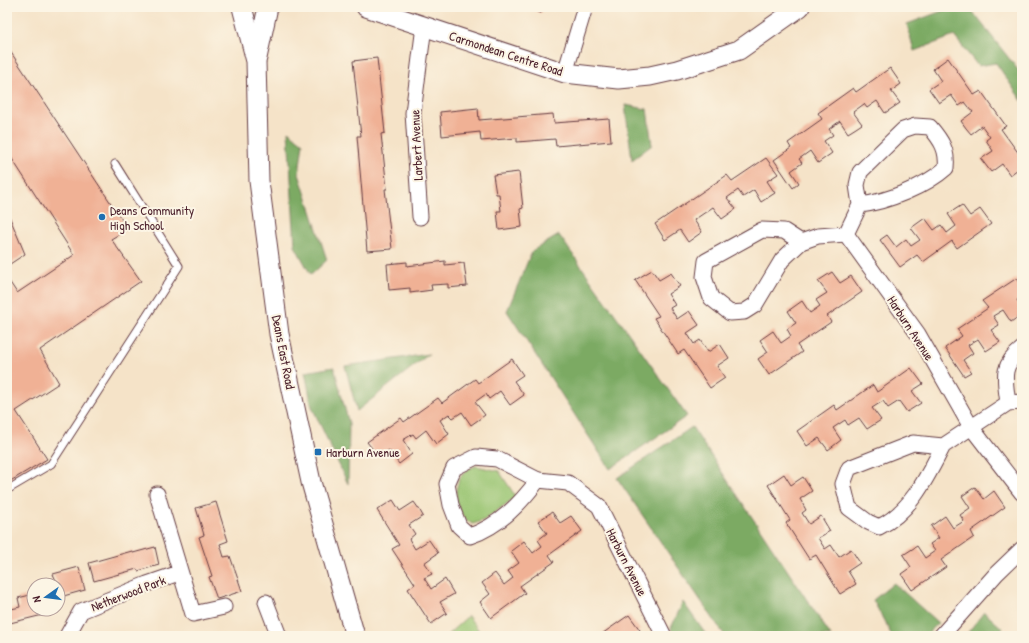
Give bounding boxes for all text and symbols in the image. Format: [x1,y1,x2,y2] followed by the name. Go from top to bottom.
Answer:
[447,26,565,80] street label: Carmondean Centre Road
[405,109,427,181] street label: Larbert Avenue
[110,201,195,234] place label: Deans Community High School
[97,212,107,222] marker: Deans Community High School
[883,292,939,364] street label: Harburn Avenue
[268,314,300,390] street label: Deans East Road
[326,443,400,461] place label: Harburn Avenue
[313,447,323,457] marker: Harburn Avenue
[602,525,652,599] street label: Harburn Avenue
[88,570,168,615] street label: Netherwood Park
[26,577,66,617] north arrow
[29,595,44,604] text: N

